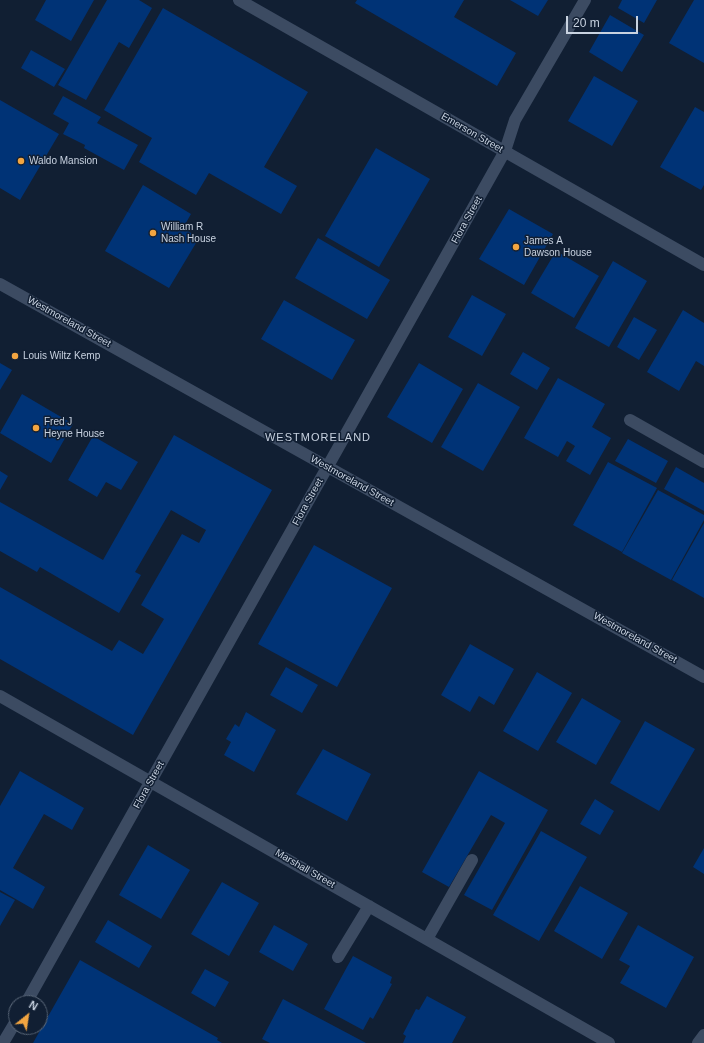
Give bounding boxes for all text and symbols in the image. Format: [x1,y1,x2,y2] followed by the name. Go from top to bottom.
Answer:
[568,8,640,34] scale bar
[573,16,600,30] text: 20 m
[439,110,505,156] street label: Emerson Street
[29,155,98,167] place label: Waldo Mansion
[16,156,26,166] marker: Waldo Mansion
[449,194,485,246] street label: Flora Street
[161,221,216,244] place label: William R Nash House
[148,228,158,238] marker: William R Nash House
[524,235,592,258] place label: James A Dawson House
[511,242,521,252] marker: James A Dawson House
[25,294,113,350] street label: Westmoreland Street
[23,350,100,362] place label: Louis Wiltz Kemp
[10,351,20,361] marker: Louis Wiltz Kemp
[44,416,105,440] place label: Fred J Heyne House
[31,423,41,433] marker: Fred J Heyne House
[265,431,371,445] district label: WESTMORELAND
[308,453,396,509] street label: Westmoreland Street
[290,476,326,528] street label: Flora Street
[591,610,679,666] street label: Westmoreland Street
[131,759,167,811] street label: Flora Street
[273,847,337,891] street label: Marshall Street
[8,995,48,1035] north arrow
[27,998,40,1013] text: N

